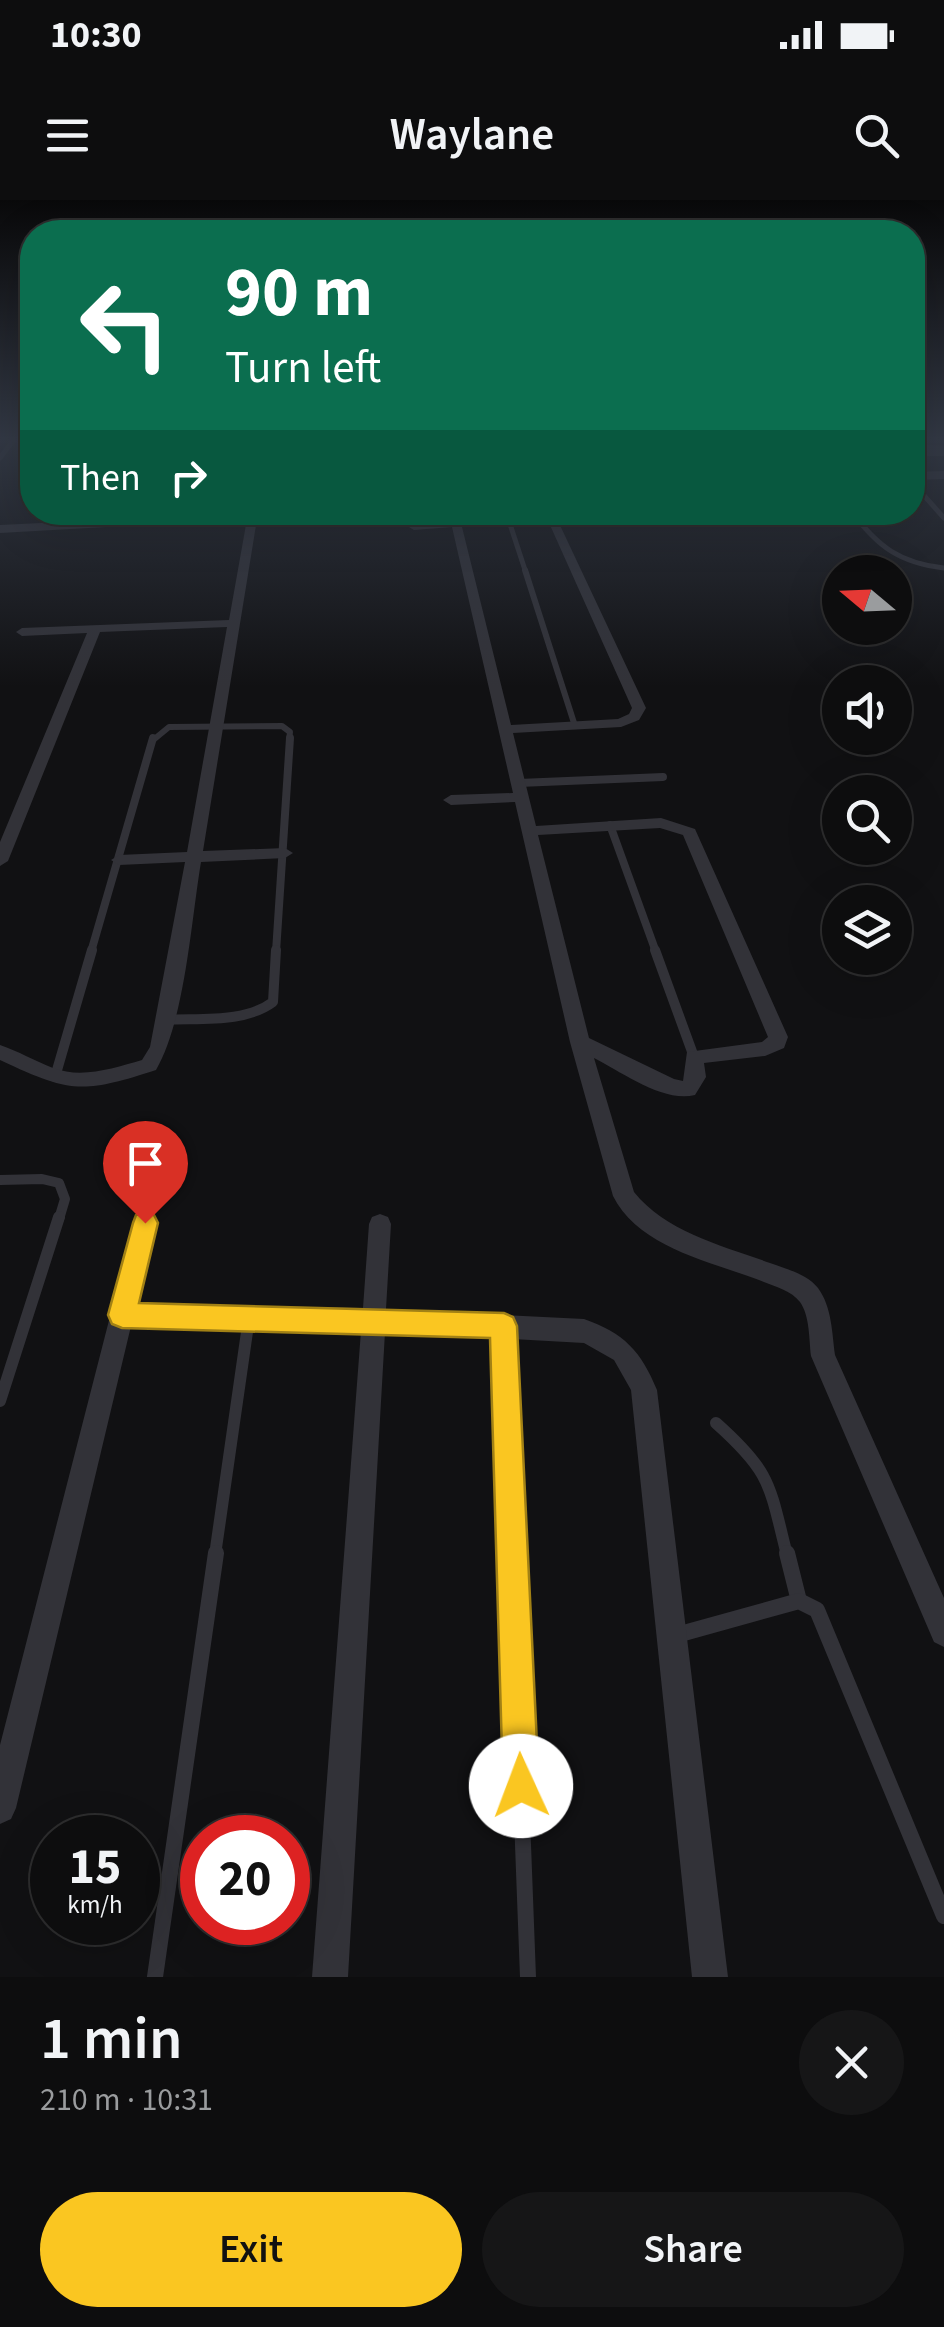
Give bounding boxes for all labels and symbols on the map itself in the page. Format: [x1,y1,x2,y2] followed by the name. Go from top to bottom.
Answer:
[822,555,912,645] north arrow
[103,1121,188,1224] pin
[469,1734,573,1838] position arrow
[180,1815,310,1945] speed limit sign: 20

